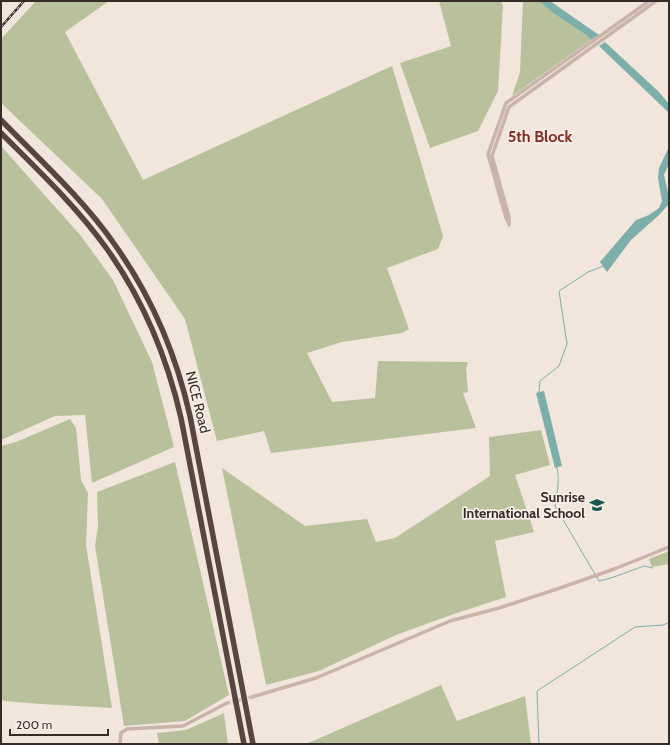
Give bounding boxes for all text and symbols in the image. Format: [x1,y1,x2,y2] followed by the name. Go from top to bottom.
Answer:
[508,127,573,146] district label: 5th Block
[182,369,214,435] street label: NICE Road
[463,488,585,522] place label: Sunrise International School
[588,496,606,514] school or university icon: Sunrise International School
[10,711,108,737] scale bar
[16,717,52,732] text: 200 m

